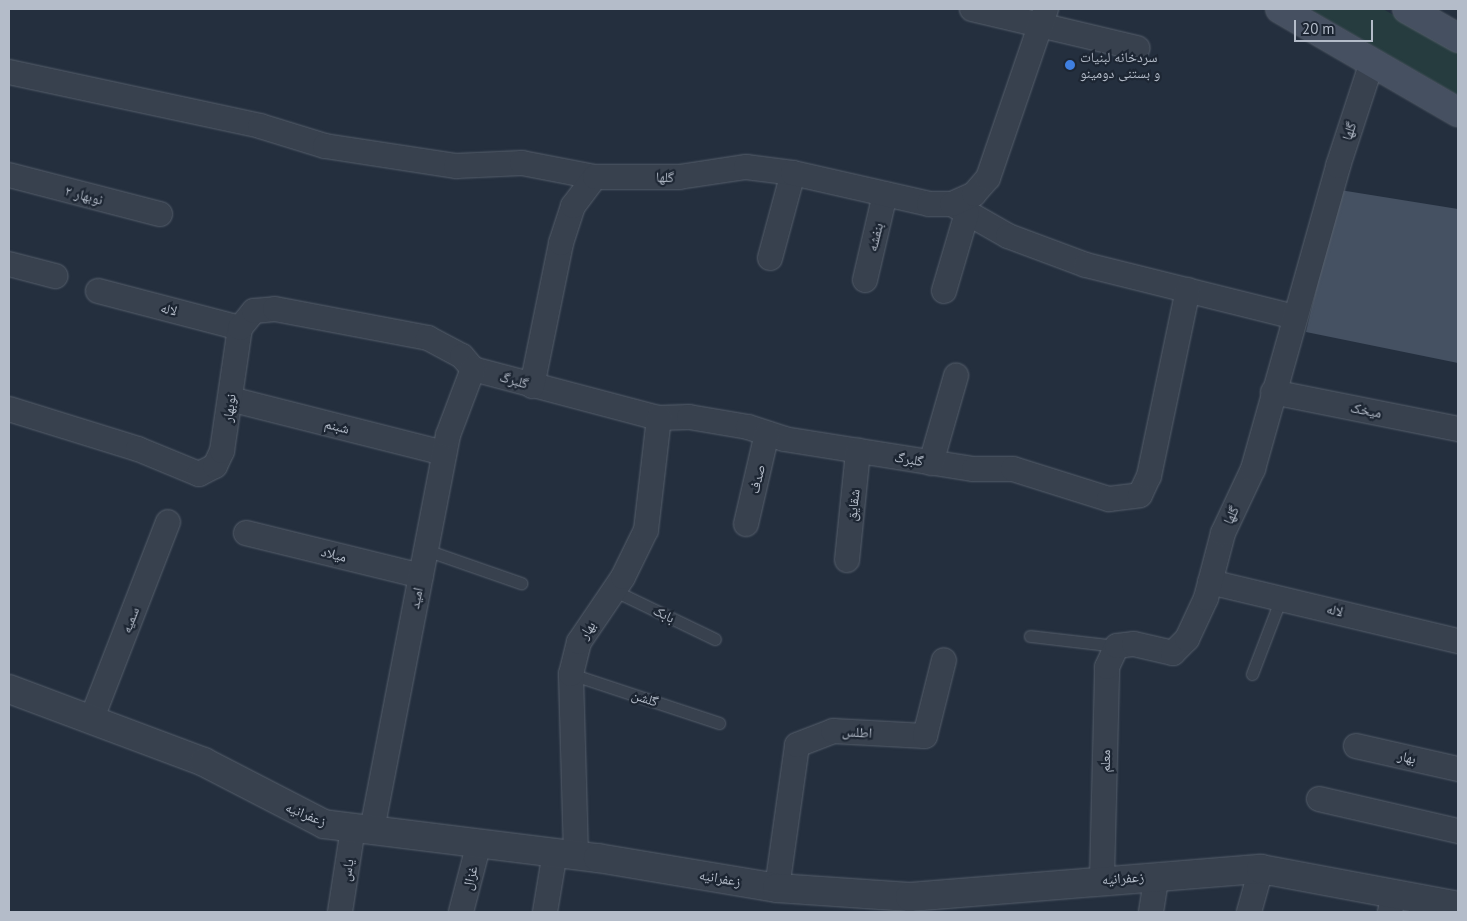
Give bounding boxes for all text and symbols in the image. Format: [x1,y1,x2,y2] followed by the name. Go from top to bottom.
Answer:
[1297,10,1376,42] scale bar
[1302,19,1335,38] text: 20 m
[1080,49,1160,82] place label: سردخانه لبنیات و بستنی دومینو
[1064,59,1076,71] marker: سردخانه لبنیات و بستنی دومینو
[1338,120,1360,142] street label: گلها
[656,168,674,186] street label: گلها
[63,182,105,208] street label: نوبهار ۲
[863,221,887,253] street label: بنفشه
[159,299,179,319] street label: لاله
[498,368,530,392] street label: گلبرگ
[219,393,239,423] street label: نوبهار
[1349,399,1383,421] street label: میخک
[323,415,351,437] street label: شبنم
[893,448,925,470] street label: گلبرگ
[745,463,769,495] street label: صدف
[843,488,863,522] street label: شقایق
[1220,503,1242,527] street label: گلها
[319,543,349,565] street label: میلاد
[406,586,426,610] street label: امید
[1325,600,1345,620] street label: لاله
[650,602,678,626] street label: بابک
[117,605,143,635] street label: سمیه
[575,618,599,642] street label: بهار
[630,686,660,710] street label: گلشن
[841,723,873,741] street label: اطلس
[1396,747,1418,767] street label: بهار
[1096,749,1114,773] street label: معلم
[283,798,329,830] street label: زعفرانیه
[337,858,357,882] street label: یاس
[459,864,481,892] street label: غزال
[698,866,742,890] street label: زعفرانیه
[1101,868,1145,888] street label: زعفرانیه

